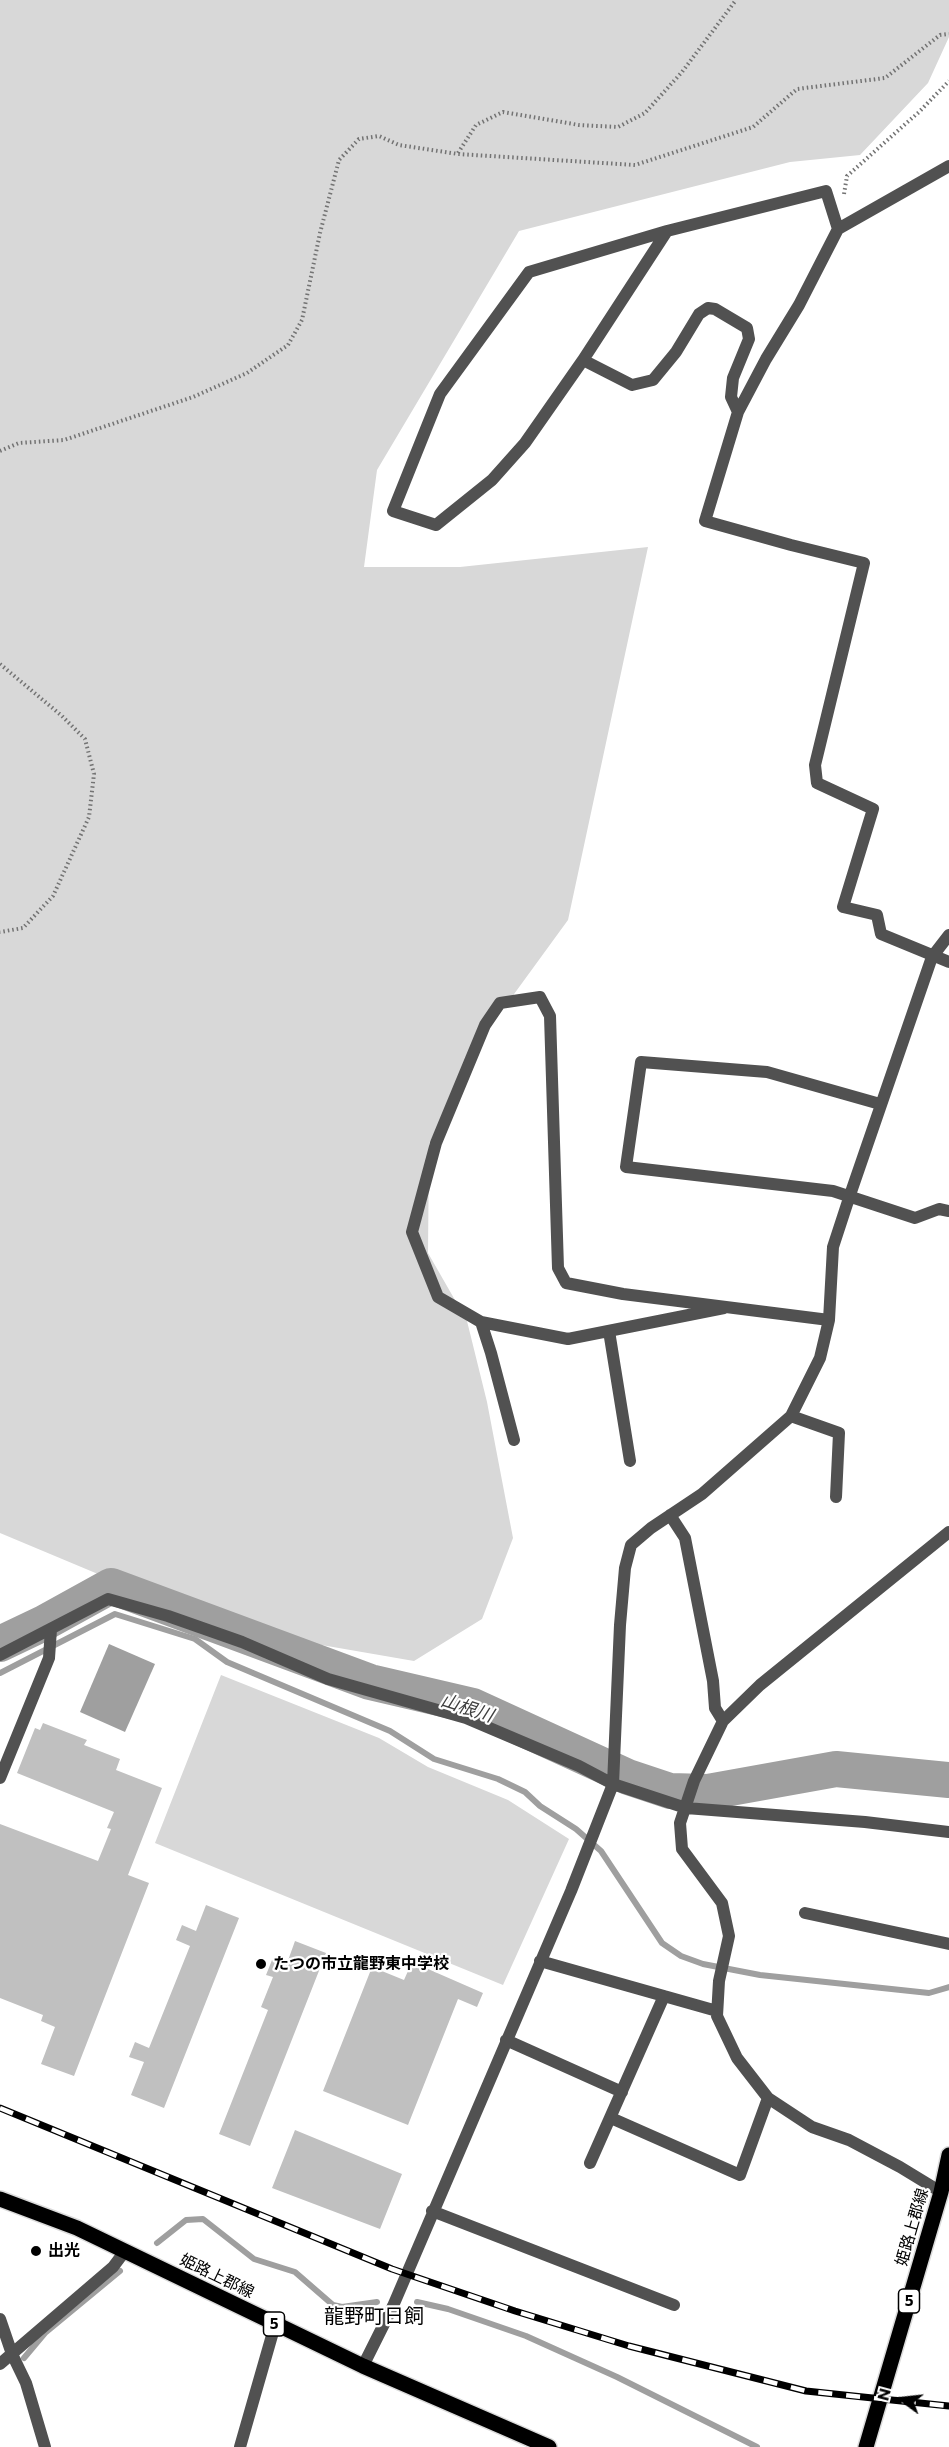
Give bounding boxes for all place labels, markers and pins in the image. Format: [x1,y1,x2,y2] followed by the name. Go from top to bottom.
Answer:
[273,1954,449,1974] place label: たつの市立龍野東中学校
[254,1957,268,1971] marker: たつの市立龍野東中学校
[48,2241,80,2261] place label: 出光
[29,2244,43,2258] marker: 出光

